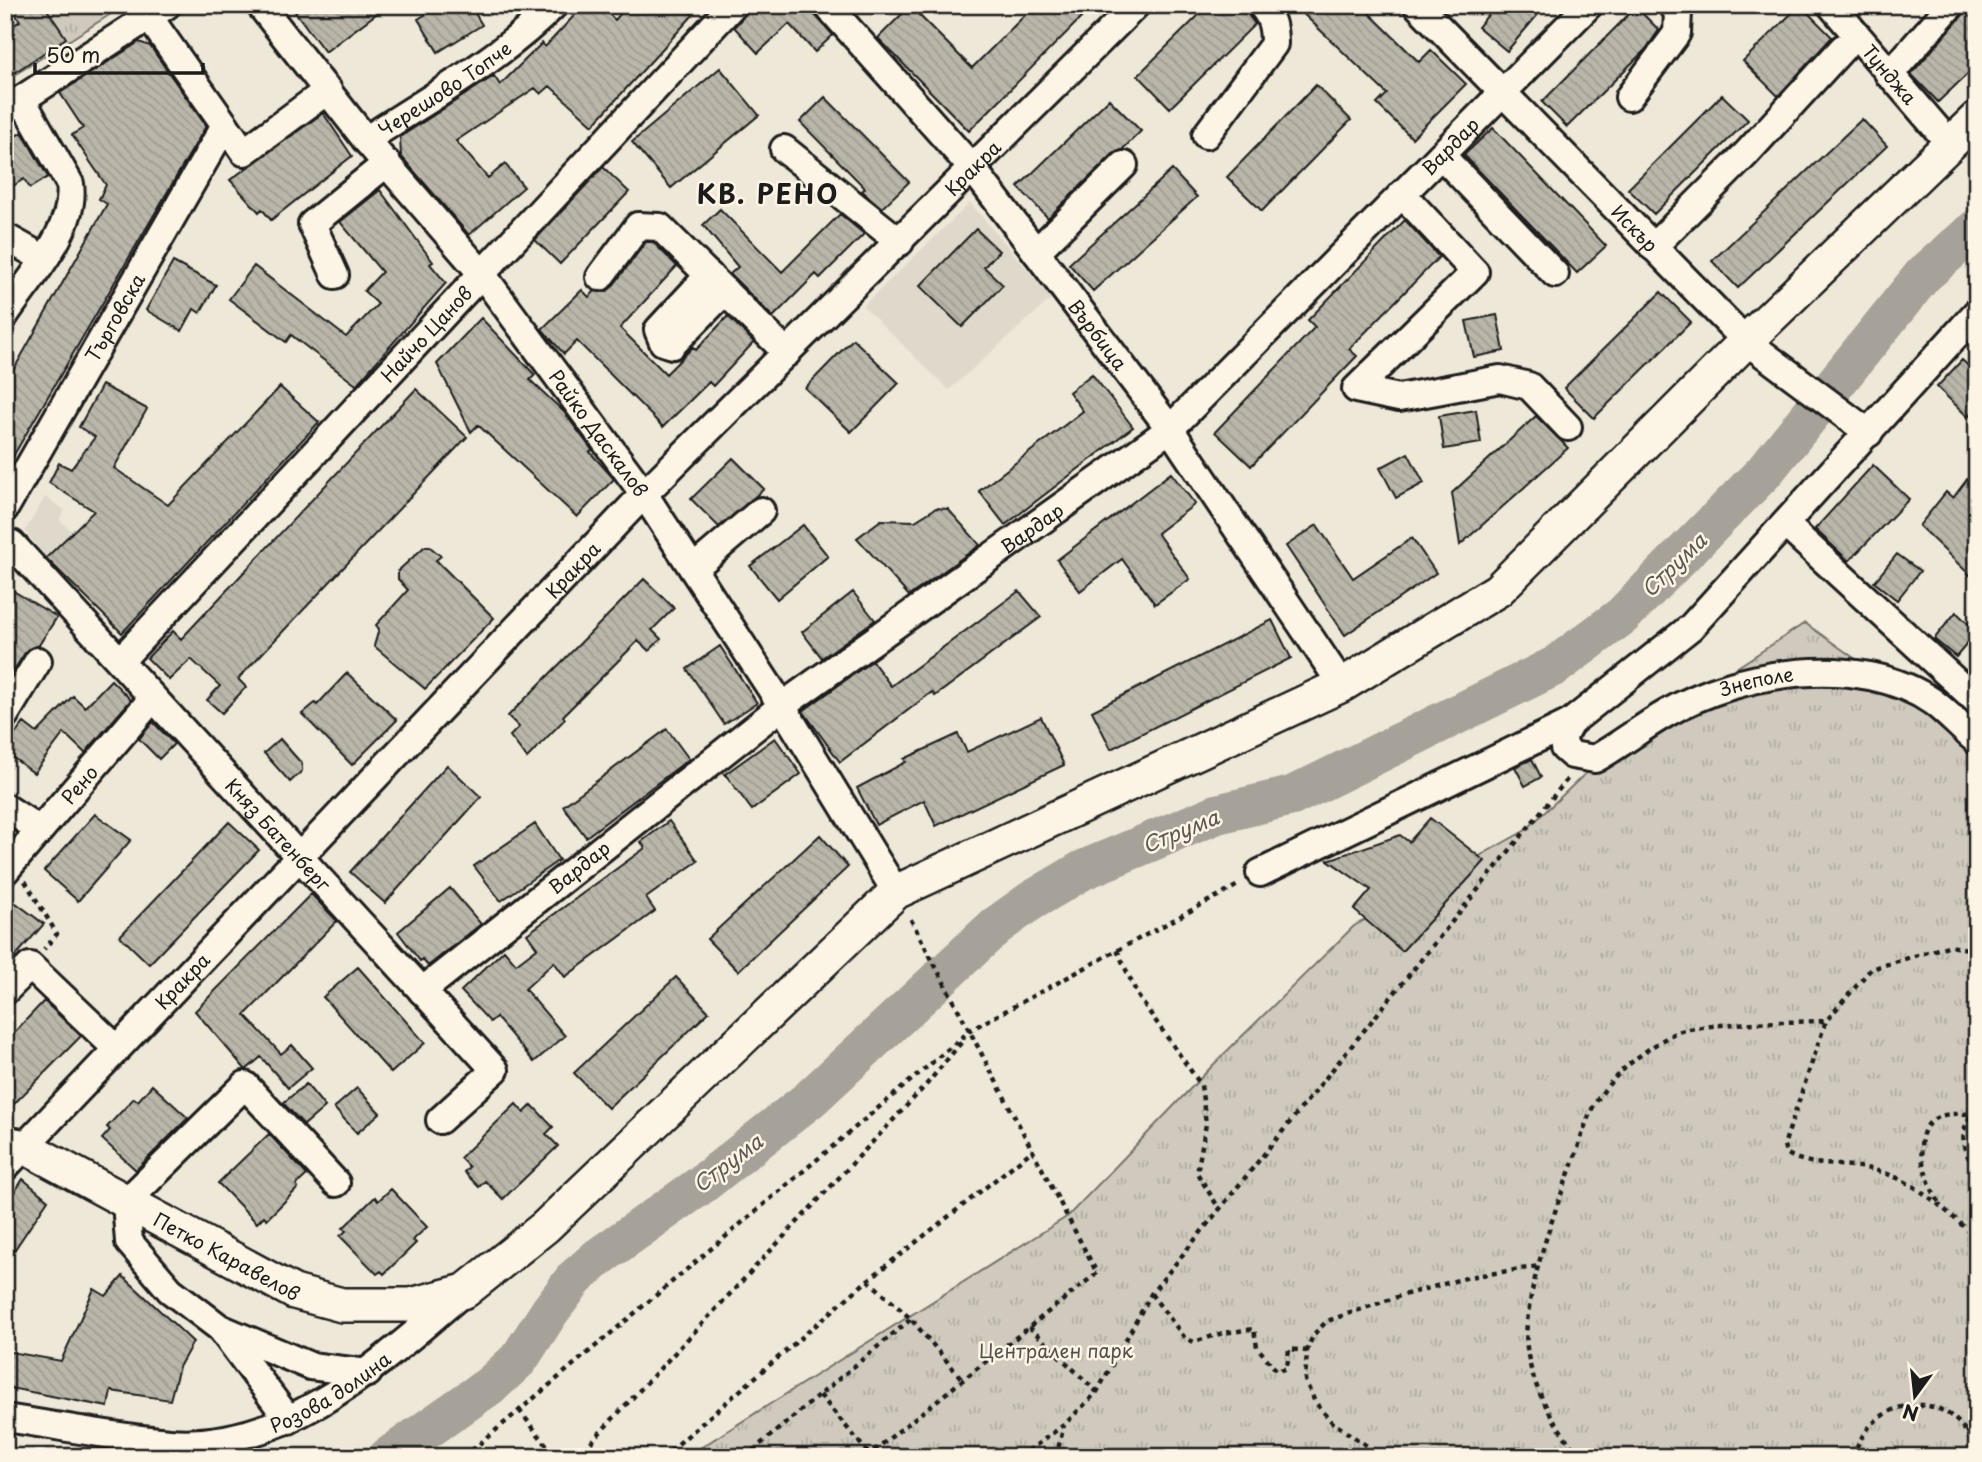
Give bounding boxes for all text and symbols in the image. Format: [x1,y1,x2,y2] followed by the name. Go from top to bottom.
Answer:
[35,32,203,76] scale bar
[372,34,517,143] street label: Черешово Топче
[46,38,100,70] text: 50 m
[1856,38,1924,111] street label: Тунджа
[1415,110,1485,181] street label: Вардар
[938,133,1007,202] street label: Кракра
[697,174,839,213] district label: КВ. РЕНО
[1606,198,1665,258] street label: Искър
[78,268,151,367] street label: Търговска
[374,279,478,388] street label: Найчо Цанов
[1062,293,1134,376] street label: Върбица
[543,363,655,502] street label: Райко Даскалов
[994,495,1069,560] street label: Вардар
[1633,524,1714,603] water label: Струма
[538,535,606,604] street label: Кракра
[1716,659,1795,703] street label: Знеполе
[54,759,104,810] street label: Рено
[219,772,338,897] street label: Княз Батенберг
[1137,800,1224,860] water label: Струма
[542,834,616,900] street label: Вардар
[148,946,216,1015] street label: Кракра
[685,1124,770,1199] water label: Струма
[149,1205,305,1307] street label: Петко Каравелов
[979,1336,1134,1364] park label: Централен парк
[265,1345,396,1439] street label: Розова долина
[1881,1360,1951,1430] north arrow
[1899,1398,1921,1429] text: N

